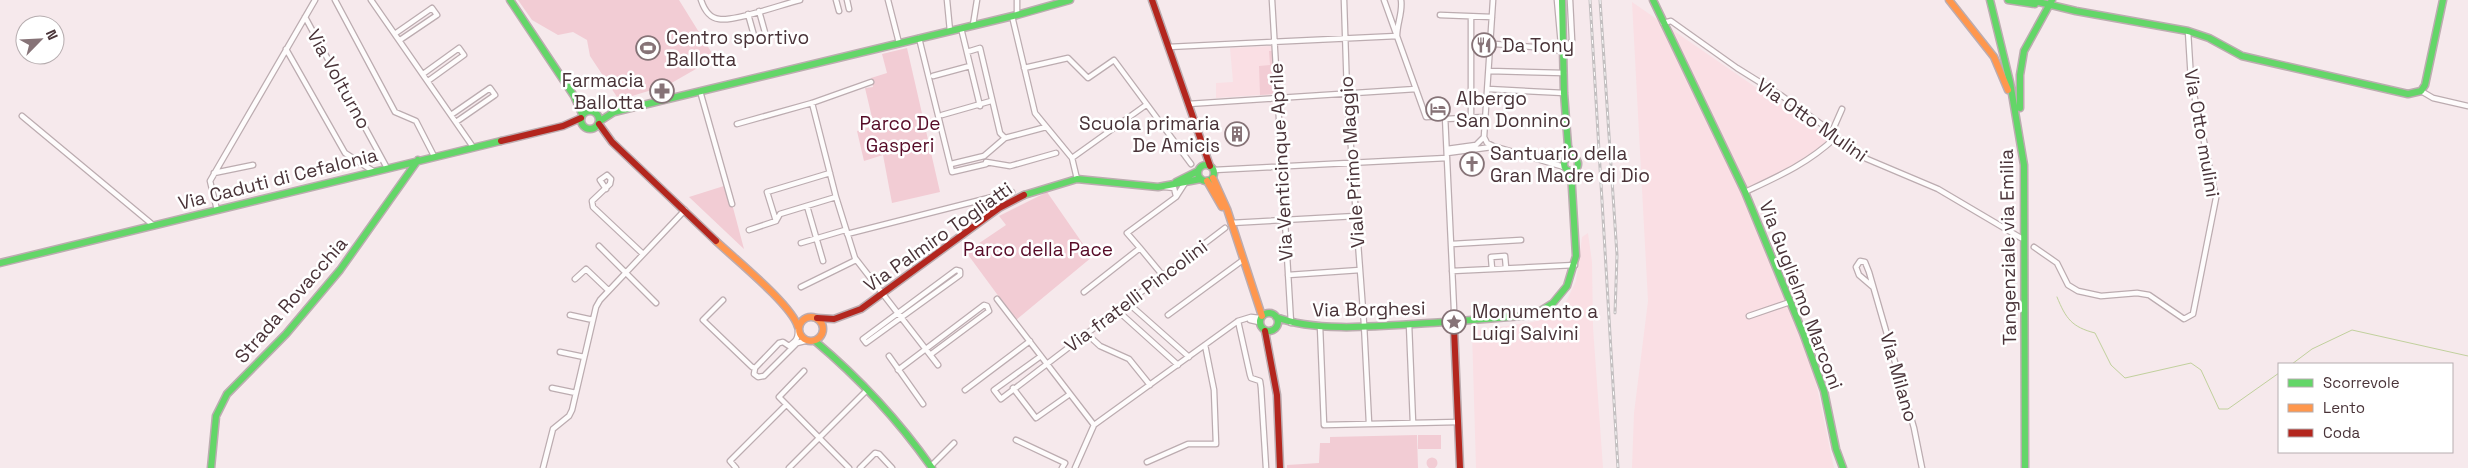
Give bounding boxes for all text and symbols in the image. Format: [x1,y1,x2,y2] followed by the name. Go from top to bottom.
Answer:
[15,15,65,65] north arrow
[301,25,377,133] street label: Via Volturno
[666,25,809,72] place label: Centro sportivo Ballotta
[42,27,62,43] text: N
[1471,32,1497,58] restaurant icon: Da Tony
[1502,33,1574,58] place label: Da Tony
[635,35,661,61] sports icon: Centro sportivo Ballotta
[1263,62,1299,262] street label: Via Venticinque Aprile
[2178,67,2226,199] street label: Via Otto mulini
[562,68,644,115] place label: Farmacia Ballotta
[1752,72,1872,168] street label: Via Otto Mulini
[1334,75,1370,249] street label: Viale Primo Maggio
[649,78,675,104] pharmacy icon: Farmacia Ballotta
[1456,86,1571,133] place label: Albergo San Donnino
[1425,96,1451,122] hotel icon: Albergo San Donnino
[860,111,940,158] park label: Parco De Gasperi
[1079,111,1220,158] place label: Scuola primaria De Amicis
[1224,121,1250,147] building icon: Scuola primaria De Amicis
[1490,141,1650,188] place label: Santuario della Gran Madre di Dio
[176,142,380,216] street label: Via Caduti di Cefalonia
[1994,149,2022,345] street label: Tangenziale via Emilia
[1459,151,1485,177] church icon: Santuario della Gran Madre di Dio
[859,176,1017,298] street label: Via Palmiro Togliatti
[1753,197,1849,393] street label: Via Guglielmo Marconi
[229,231,353,369] street label: Strada Rovacchia
[1060,234,1212,358] street label: Via fratelli Pincolini
[963,237,1113,262] park label: Parco della Pace
[1312,296,1426,322] street label: Via Borghesi
[1472,299,1598,346] place label: Monumento a Luigi Salvini
[1441,309,1467,335] place icon: Monumento a Luigi Salvini
[1874,329,1924,425] street label: Via Milano
[2278,363,2453,453] legend
[2323,373,2400,392] text: Scorrevole
[2323,398,2365,417] text: Lento
[2323,423,2361,442] text: Coda

